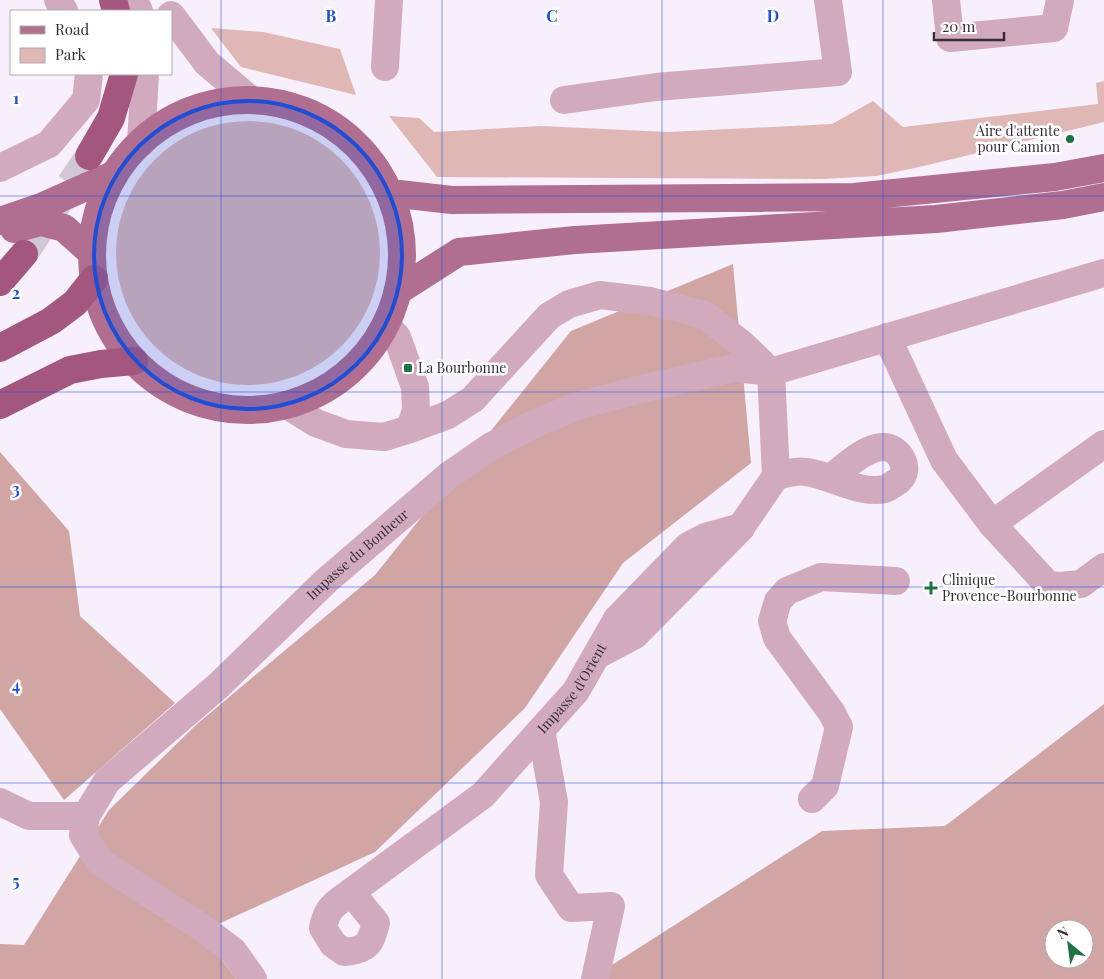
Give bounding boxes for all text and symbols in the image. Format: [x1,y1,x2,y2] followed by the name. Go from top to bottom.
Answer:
[326,5,337,26] text: B
[546,5,558,26] text: C
[767,5,779,26] text: D
[10,10,172,75] legend
[934,10,1004,42] scale bar
[942,16,976,36] text: 20 m
[55,19,89,39] text: Road
[55,44,87,64] text: Park
[13,87,19,108] text: 1
[975,121,1061,156] place label: Aire d'attente pour Camion
[1064,133,1076,145] marker: Aire d'attente pour Camion
[12,282,20,303] text: 2
[418,358,506,377] place label: La Bourbonne
[402,362,414,374] marker: La Bourbonne
[12,478,20,499] text: 3
[302,504,413,604] street label: Impasse du Bonheur
[942,570,1077,605] place label: Clinique Provence-Bourbonne
[924,581,938,595] marker: Clinique Provence-Bourbonne
[533,639,611,737] street label: Impasse d'Orient
[12,674,20,695] text: 4
[12,870,20,891] text: 5
[1044,919,1094,969] north arrow
[1053,921,1071,943] text: N

